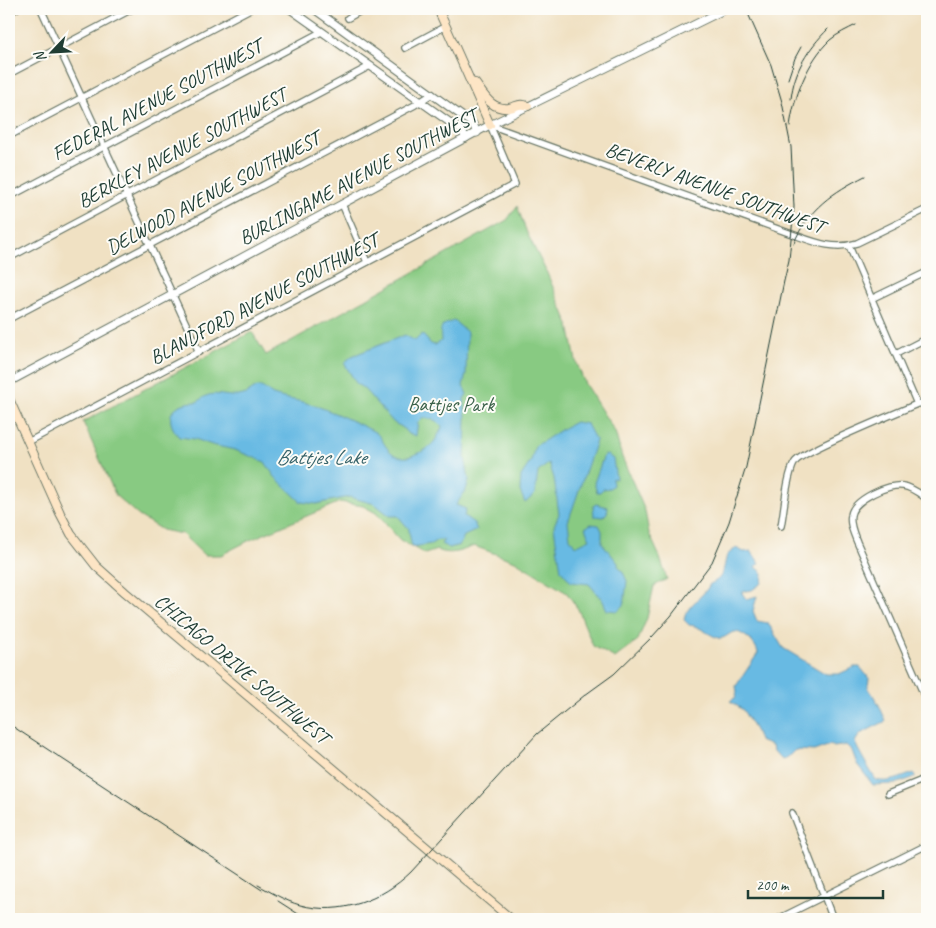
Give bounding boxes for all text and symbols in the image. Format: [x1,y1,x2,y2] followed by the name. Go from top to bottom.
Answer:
[28,28,78,78] north arrow
[48,32,271,166] street label: FEDERAL AVENUE SOUTHWEST
[30,48,50,65] text: N
[73,80,294,214] street label: BERKLEY AVENUE SOUTHWEST
[234,101,486,251] street label: BURLINGAME AVENUE SOUTHWEST
[102,124,328,260] street label: DELWOOD AVENUE SOUTHWEST
[602,137,831,241] street label: BEVERLY AVENUE SOUTHWEST
[145,226,387,370] street label: BLANDFORD AVENUE SOUTHWEST
[408,392,496,417] park label: Battjes Park
[276,444,369,470] water label: Battjes Lake
[149,588,338,752] street label: CHICAGO DRIVE SOUTHWEST
[748,868,884,900] scale bar
[756,876,790,895] text: 200 m

